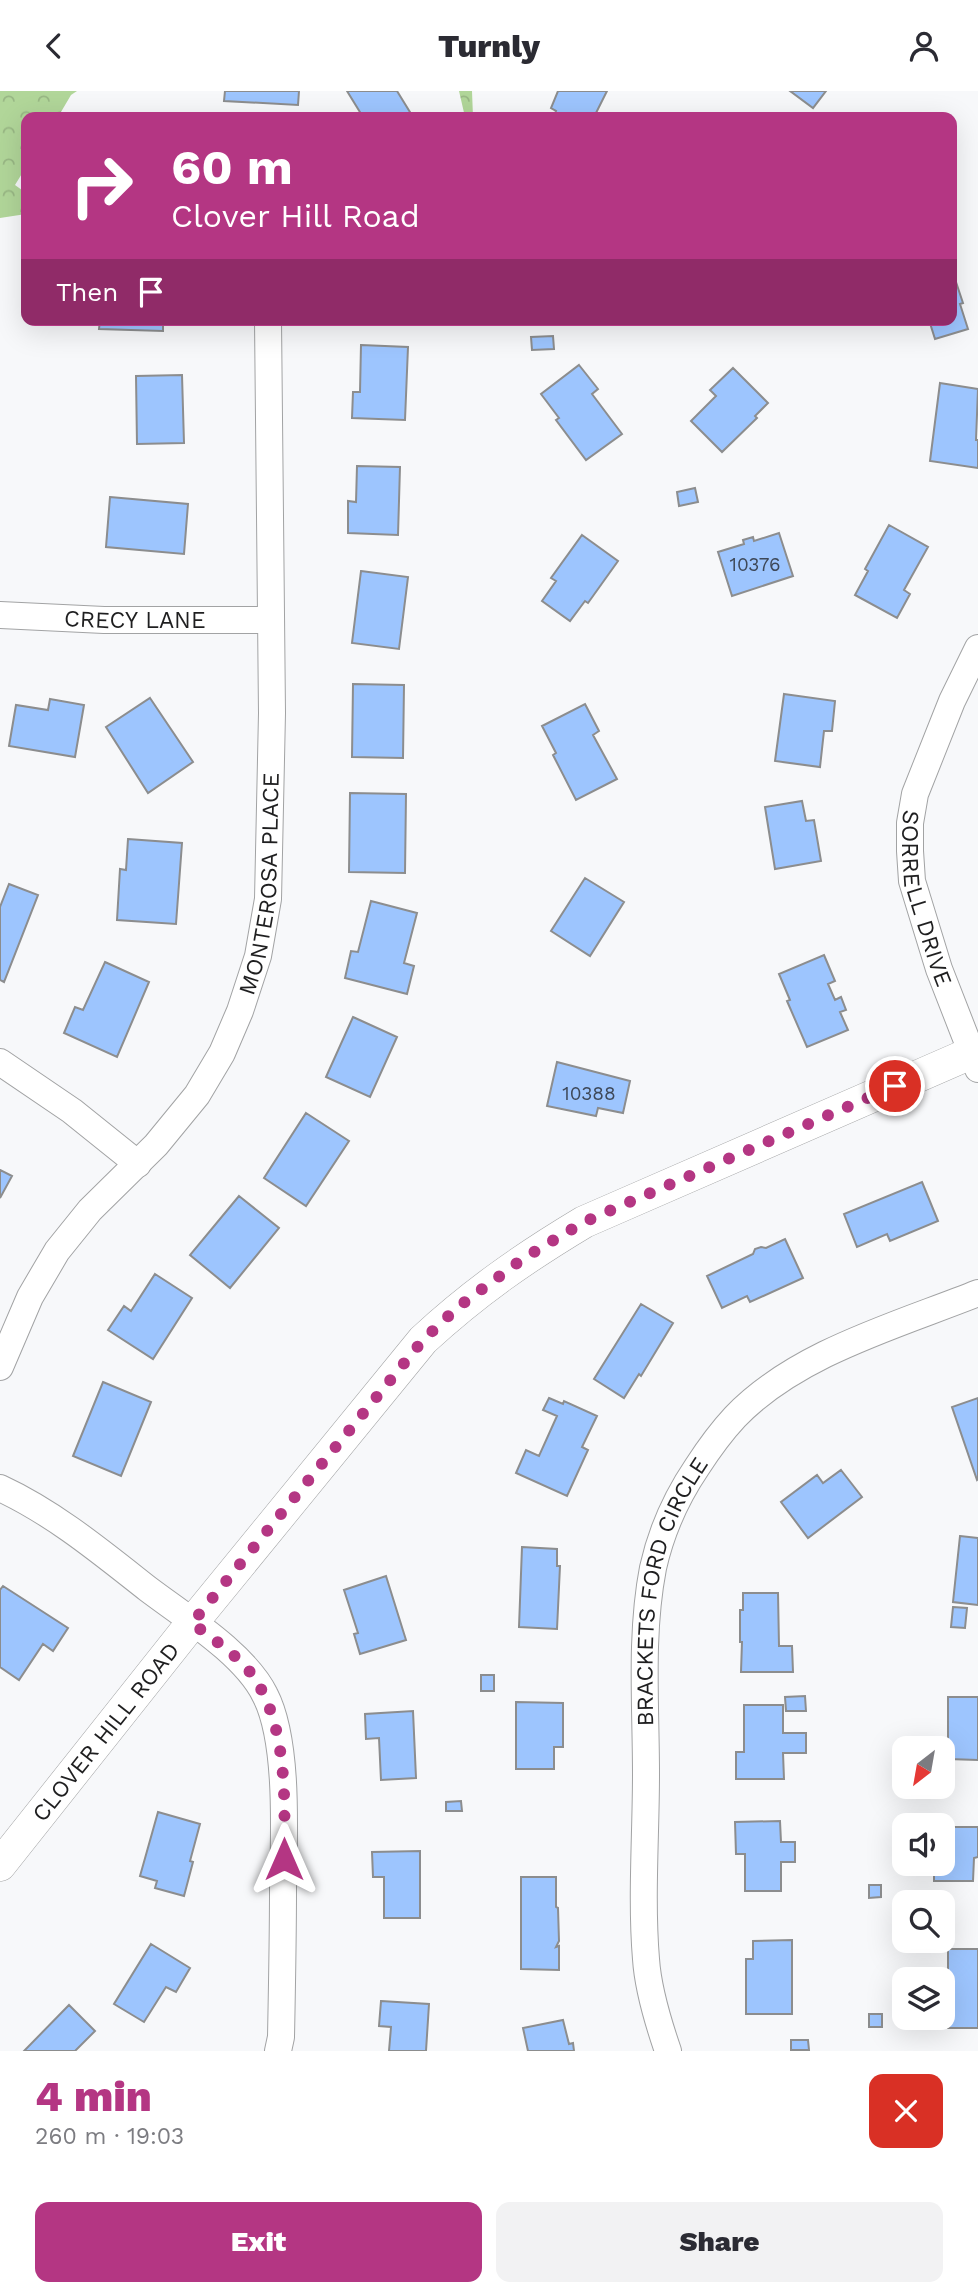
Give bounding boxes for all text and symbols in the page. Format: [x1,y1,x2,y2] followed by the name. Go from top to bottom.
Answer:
[35,27,73,65] icon: back
[438,27,540,65] text: Turnly
[905,27,943,65] icon: person
[171,138,293,196] text: 60 m
[56,140,147,231] icon: right
[171,197,420,235] text: Clover Hill Road
[132,273,170,311] icon: arrive
[56,277,118,307] text: Then
[730,553,781,576] house number: 10376
[63,605,206,634] street label: CRECY LANE
[233,772,285,998] street label: MONTEROSA PLACE
[896,808,957,990] street label: SORRELL DRIVE
[865,1056,925,1116] pin
[876,1067,914,1105] icon: arrive
[562,1082,616,1105] house number: 10388
[632,1452,714,1727] street label: BRACKETS FORD CIRCLE
[27,1637,185,1827] street label: CLOVER HILL ROAD
[892,1736,956,1799] north arrow
[892,1736,955,2030] map controls
[892,1813,955,1876] button: sound
[247,1822,321,1896] position arrow
[892,1890,955,1953] button: search
[892,1967,955,2030] button: layers
[35,2072,152,2121] text: 4 min
[869,2074,943,2148] button: close
[35,2123,184,2150] text: 260 m · 19:03
[35,2202,482,2282] button: Exit
[496,2202,943,2282] button: Share

